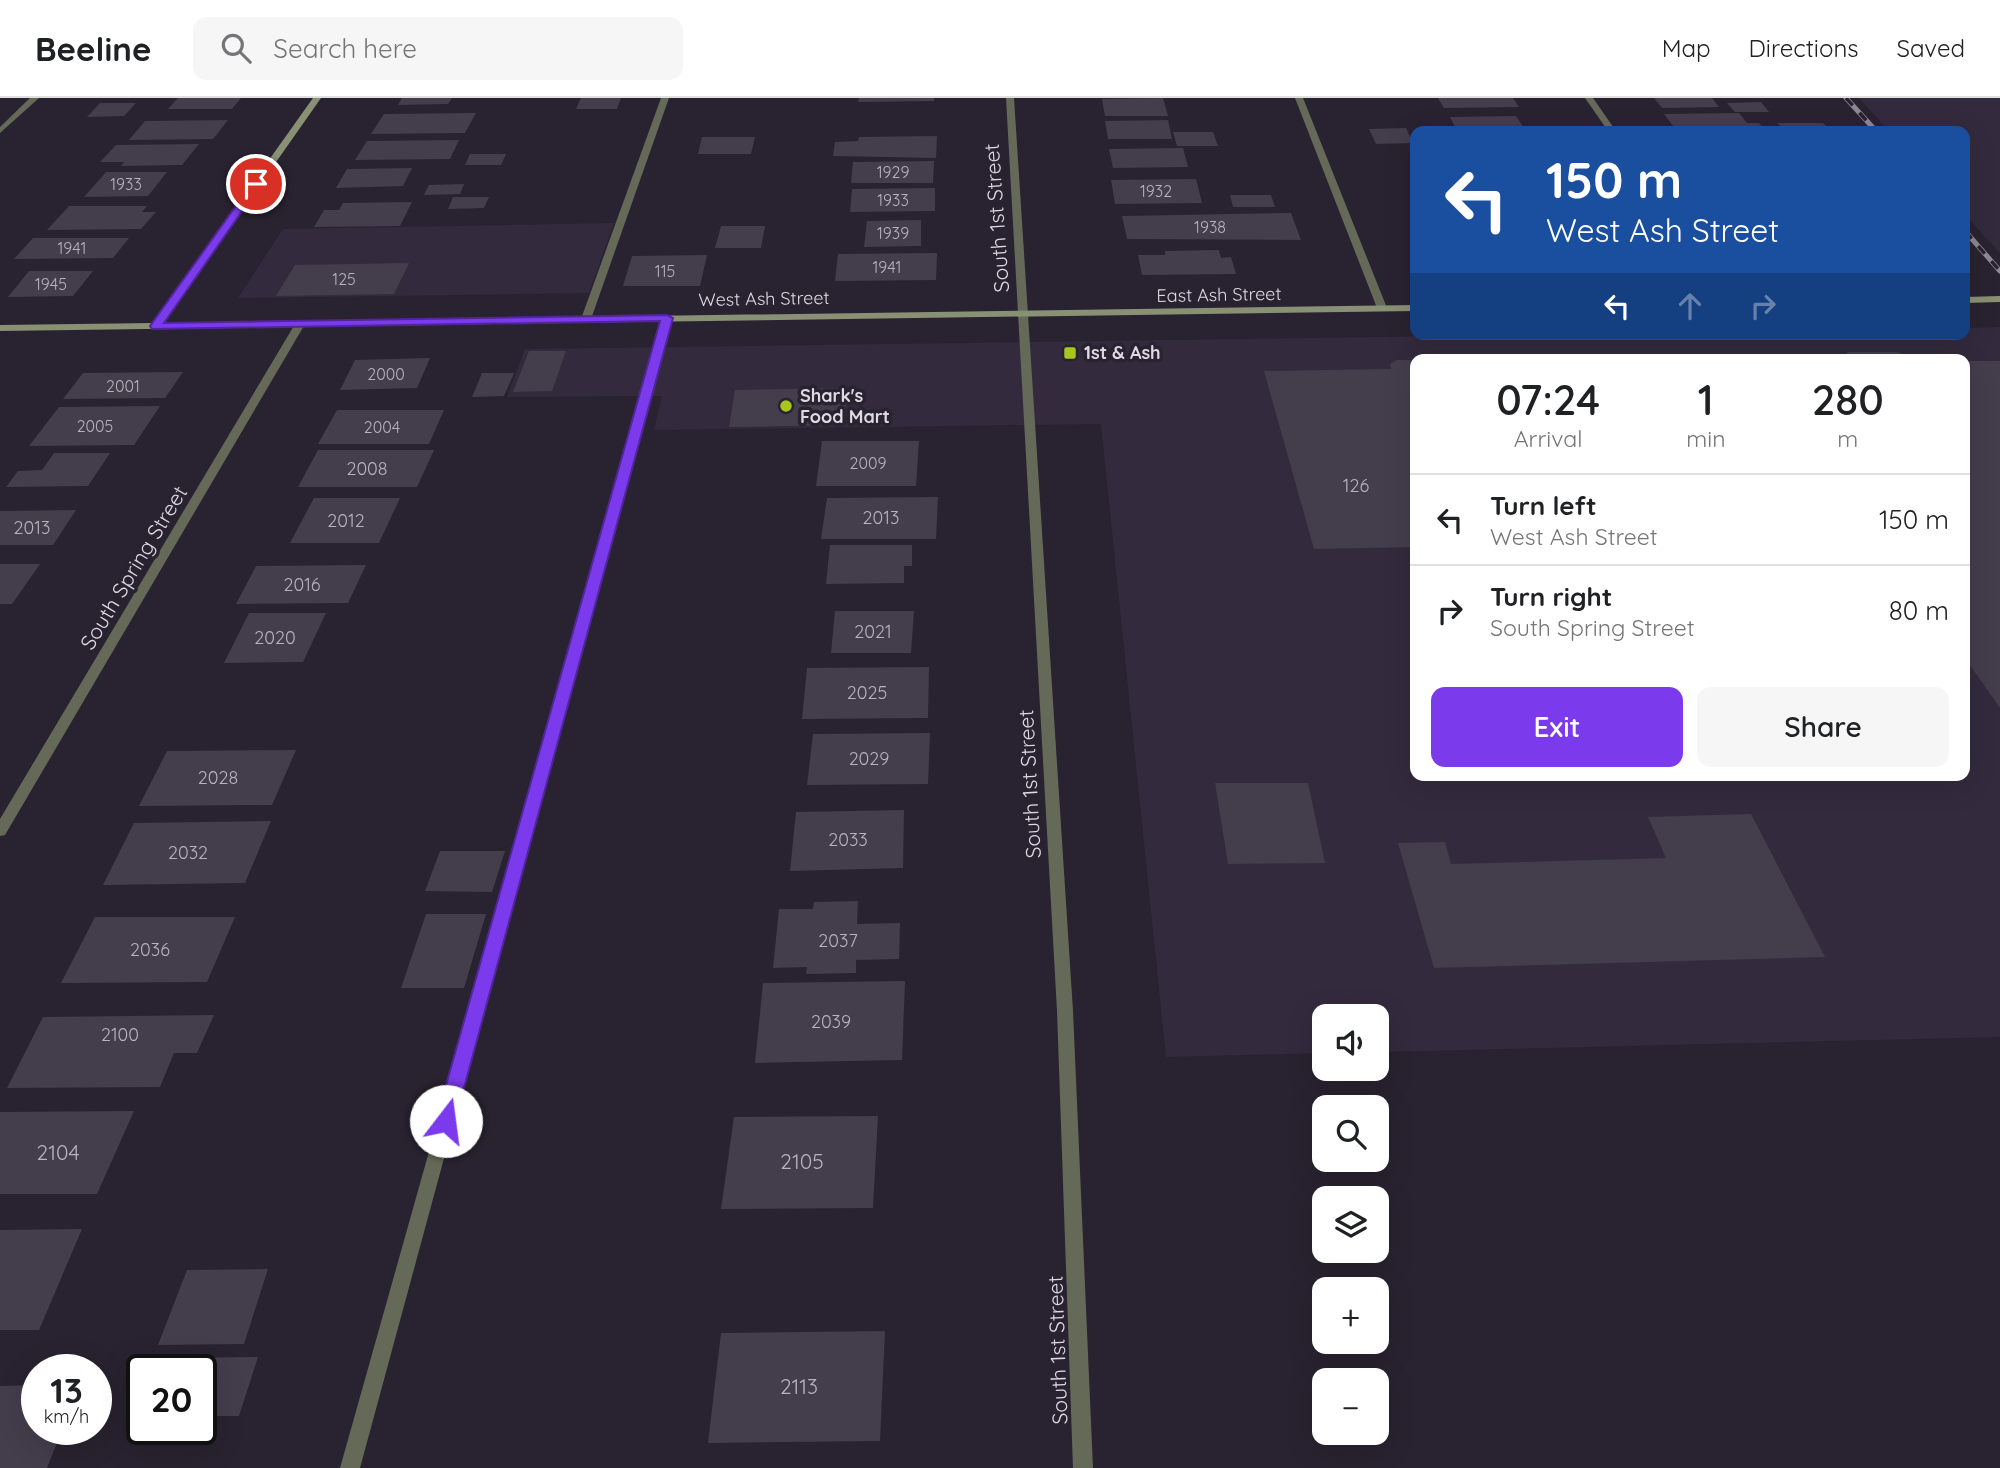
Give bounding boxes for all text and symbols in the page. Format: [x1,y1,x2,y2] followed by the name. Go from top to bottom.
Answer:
[193,17,683,80] search box
[35,28,151,69] text: Beeline
[217,29,255,67] icon: search
[273,32,417,65] text: Search here
[1662,33,1711,63] text: Map
[1749,33,1859,63] text: Directions
[1897,33,1965,63] text: Saved
[978,143,1014,293] street label: South 1st Street
[1546,149,1682,210] text: 150 m
[226,154,286,214] pin
[1431,154,1522,245] icon: left
[877,162,909,182] house number: 1929
[237,165,275,203] icon: arrive
[110,174,142,194] house number: 1933
[1140,181,1172,201] house number: 1932
[877,190,909,210] house number: 1933
[1546,210,1779,250] text: West Ash Street
[1194,217,1226,237] house number: 1938
[877,223,909,243] house number: 1939
[57,238,87,258] house number: 1941
[872,257,902,277] house number: 1941
[655,261,675,281] house number: 115
[332,269,356,289] house number: 125
[35,274,67,294] house number: 1945
[1156,282,1282,307] street label: East Ash Street
[698,286,830,311] street label: West Ash Street
[1598,287,1636,325] icon: left
[1671,287,1709,325] icon: ahead
[1744,287,1782,325] icon: right
[1084,341,1161,364] place label: 1st & Ash
[1062,345,1078,361] marker: 1st & Ash
[367,364,405,384] house number: 2000
[1496,373,1600,426] text: 07:24
[1698,373,1714,426] text: 1
[1812,373,1884,426] text: 280
[106,376,140,396] house number: 2001
[800,384,890,428] place label: Shark's Food Mart
[778,398,794,414] marker: Shark's Food Mart
[77,416,113,436] house number: 2005
[364,417,400,437] house number: 2004
[1514,424,1583,453] text: Arrival
[1686,424,1725,453] text: min
[1837,424,1858,453] text: m
[850,453,886,473] house number: 2009
[346,457,388,480] house number: 2008
[1343,474,1369,497] house number: 126
[74,481,192,654] street label: South Spring Street
[1490,489,1597,522] text: Turn left
[1431,501,1469,539] icon: left
[1879,503,1949,536] text: 150 m
[863,506,899,529] house number: 2013
[327,509,365,532] house number: 2012
[14,516,50,539] house number: 2013
[1490,522,1658,551] text: West Ash Street
[283,573,321,596] house number: 2016
[1490,580,1612,613] text: Turn right
[1431,592,1469,630] icon: right
[1889,594,1949,627] text: 80 m
[1490,613,1694,642] text: South Spring Street
[854,620,892,643] house number: 2021
[254,626,296,649] house number: 2020
[847,681,887,704] house number: 2025
[1431,687,1683,767] button: Exit
[1697,687,1949,767] button: Share
[1012,709,1046,859] street label: South 1st Street
[849,747,889,770] house number: 2029
[198,766,238,789] house number: 2028
[828,828,868,851] house number: 2033
[168,841,208,864] house number: 2032
[818,929,858,952] house number: 2037
[130,938,170,961] house number: 2036
[1312,1004,1389,1445] map controls
[1312,1004,1389,1081] button: sound
[811,1010,851,1033] house number: 2039
[101,1023,139,1046] house number: 2100
[409,1084,483,1158] position arrow
[1312,1095,1389,1172] button: search
[37,1139,79,1165] house number: 2104
[780,1148,824,1174] house number: 2105
[1312,1186,1389,1263] button: layers
[1041,1275,1073,1425] street label: South 1st Street
[1312,1277,1389,1354] button: +
[126,1354,217,1445] speed limit sign: 20
[50,1368,83,1412] text: 13
[1312,1368,1389,1445] button: −
[780,1373,818,1399] house number: 2113
[44,1405,89,1428] text: km/h

